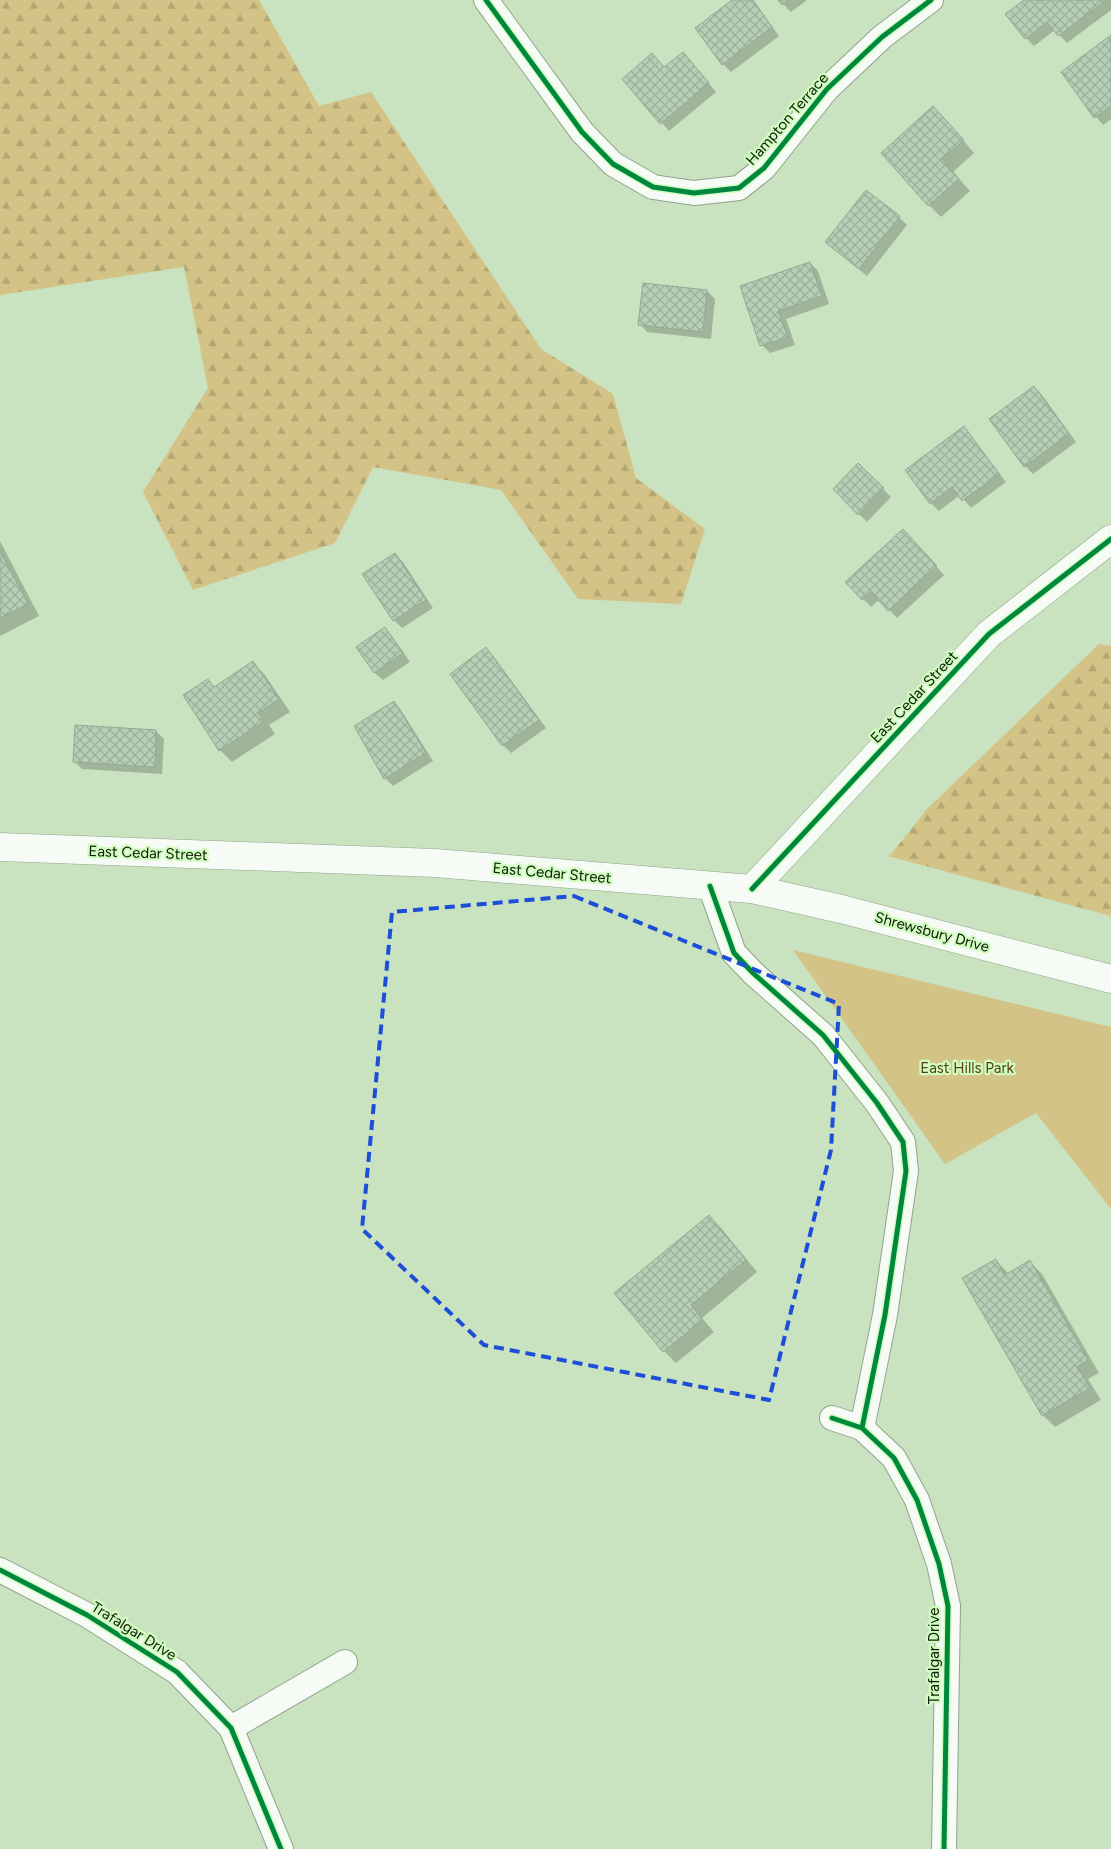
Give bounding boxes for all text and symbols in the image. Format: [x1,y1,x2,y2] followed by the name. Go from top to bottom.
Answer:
[742,69,832,169] street label: Hampton Terrace
[867,647,961,747] street label: East Cedar Street
[88,842,208,864] street label: East Cedar Street
[492,859,612,887] street label: East Cedar Street
[873,908,991,956] street label: Shrewsbury Drive
[920,1059,1014,1077] park label: East Hills Park
[88,1598,180,1664] street label: Trafalgar Drive
[925,1608,943,1704] street label: Trafalgar Drive

